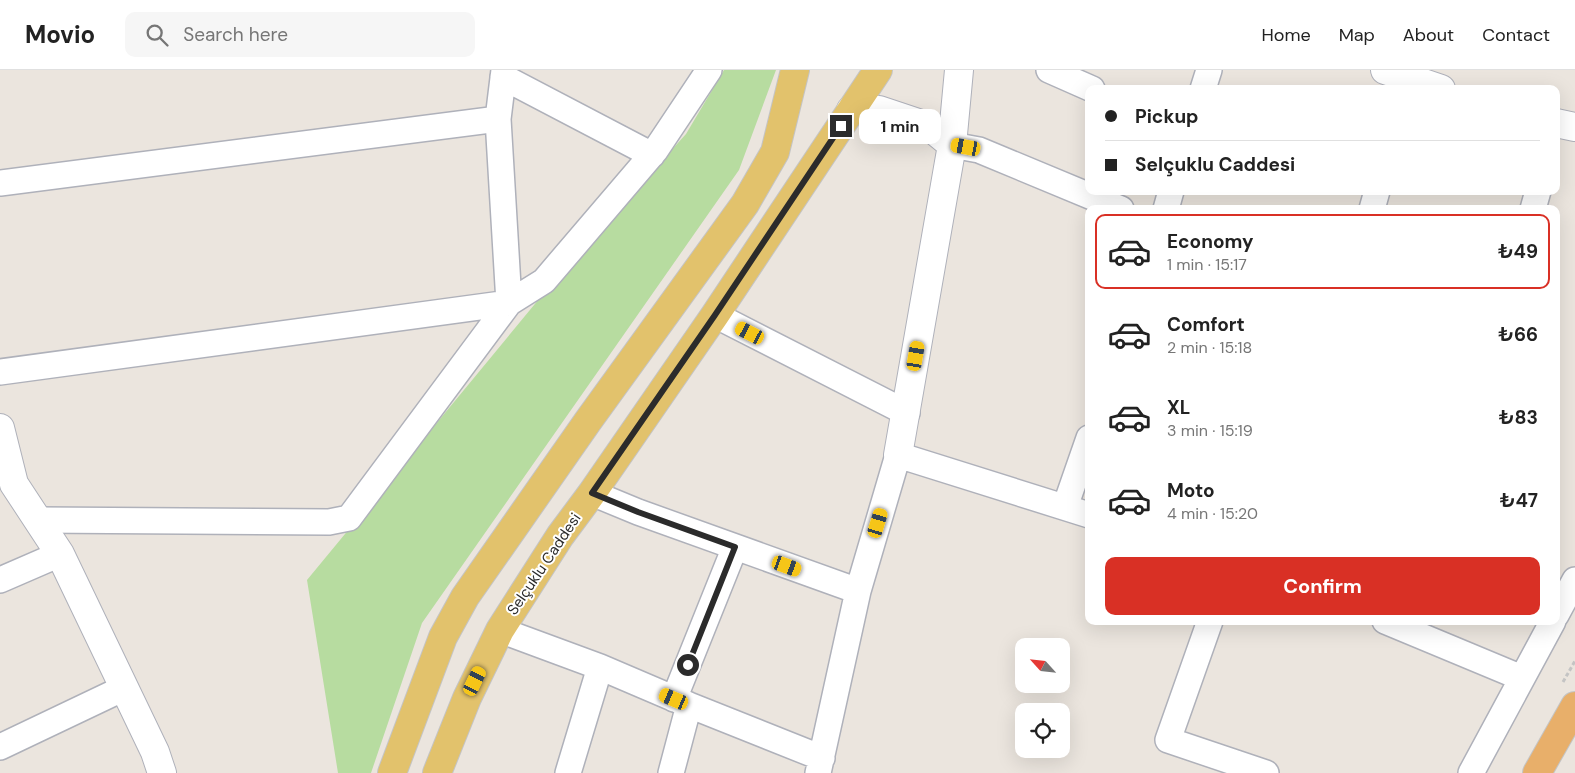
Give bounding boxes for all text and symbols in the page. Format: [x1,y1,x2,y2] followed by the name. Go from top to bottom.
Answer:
[125,12,475,57] search box
[25,19,95,50] text: Movio
[143,21,171,49] icon: search
[183,22,288,47] text: Search here
[1261,23,1311,47] text: Home
[1339,23,1375,47] text: Map
[1403,23,1454,47] text: About
[1482,23,1550,47] text: Contact
[1135,104,1199,129] text: Pickup
[858,108,941,144] callout: 1 min
[830,115,852,137] route end
[881,116,919,137] text: 1 min
[949,137,982,157] car
[1135,152,1295,177] text: Selçuklu Caddesi
[1107,229,1152,274] icon: car
[1167,229,1254,254] text: Economy
[1498,239,1538,264] text: ₺49
[1167,254,1247,275] text: 1 min · 15:17
[1107,312,1152,357] icon: car
[1167,312,1245,337] text: Comfort
[733,320,766,346] car
[1498,322,1538,347] text: ₺66
[1167,337,1252,358] text: 2 min · 15:18
[906,340,925,372] car
[1107,395,1152,440] icon: car
[1167,395,1190,420] text: XL
[1499,405,1538,430] text: ₺83
[1167,420,1253,441] text: 3 min · 15:19
[1107,478,1152,523] icon: car
[1167,478,1215,503] text: Moto
[1500,488,1538,513] text: ₺47
[1167,503,1258,524] text: 4 min · 15:20
[866,506,889,540] car
[503,509,585,619] street label: Selçuklu Caddesi
[770,554,803,578] car
[1105,557,1540,615] button: Confirm
[1015,638,1070,692] north arrow
[1015,638,1070,758] map controls
[677,654,699,676] route start
[461,664,488,698] car
[657,686,690,712] car
[1015,703,1070,758] button: locate

